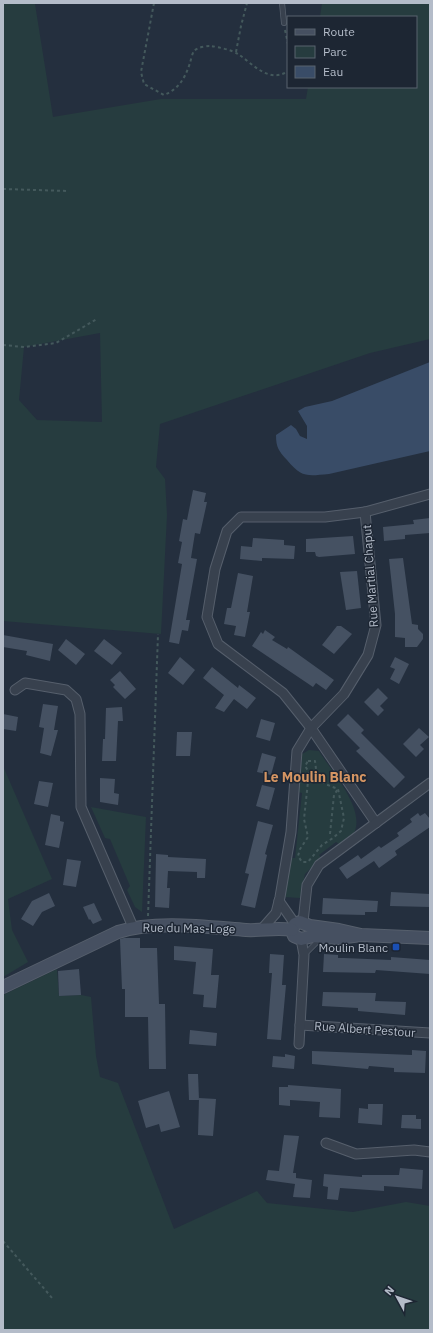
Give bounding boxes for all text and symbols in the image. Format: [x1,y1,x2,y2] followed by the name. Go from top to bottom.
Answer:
[287,16,417,88] legend
[323,24,355,39] text: Route
[323,44,347,59] text: Parc
[323,64,343,79] text: Eau
[359,524,381,628] street label: Rue Martial Chaput
[263,768,367,786] district label: Le Moulin Blanc
[143,920,236,936] street label: Rue du Mas-Loge
[318,940,388,955] place label: Moulin Blanc
[391,942,401,952] marker: Moulin Blanc
[314,1018,417,1040] street label: Rue Albert Pestour
[377,1277,417,1317] north arrow
[381,1283,397,1298] text: N

